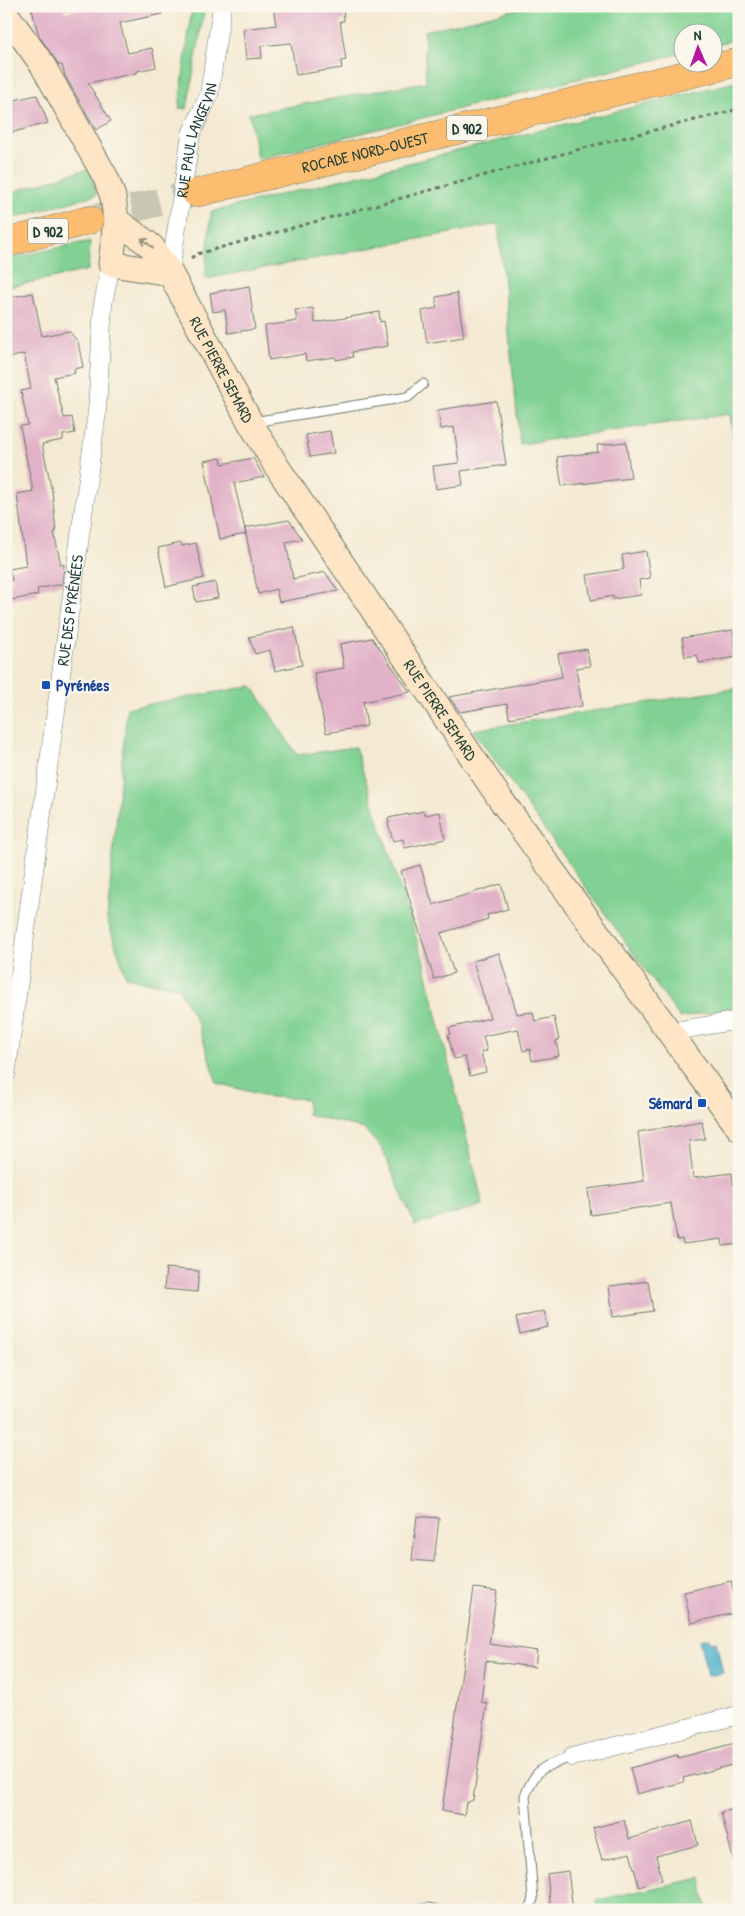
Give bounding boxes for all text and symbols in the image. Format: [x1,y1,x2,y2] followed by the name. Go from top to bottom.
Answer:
[672,22,722,72] north arrow
[693,25,702,44] text: N
[171,81,222,199] street label: RUE PAUL LANGEVIN
[447,116,487,140] road number: D 902
[300,126,431,178] street label: ROCADE NORD-OUEST
[28,218,68,244] road number: D 902
[140,238,153,249] one-way arrow
[184,312,259,427] street label: RUE PIERRE SEMARD
[51,553,88,667] street label: RUE DES PYRÉNÉES
[399,655,483,765] street label: RUE PIERRE SEMARD
[56,674,110,697] place label: Pyrénées
[40,679,52,691] marker: Pyrénées
[649,1092,693,1114] place label: Sémard
[696,1097,708,1109] marker: Sémard

